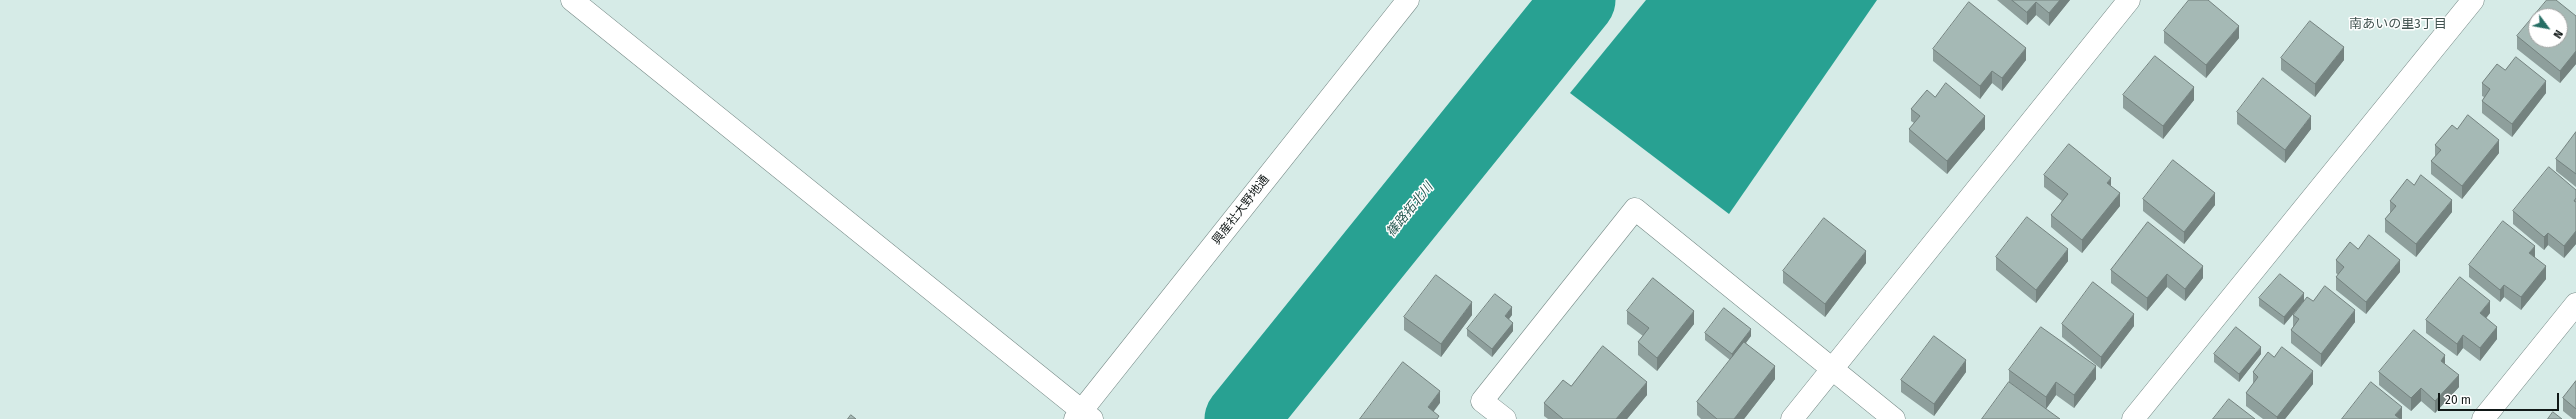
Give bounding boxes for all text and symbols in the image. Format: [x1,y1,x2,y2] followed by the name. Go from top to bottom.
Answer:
[2528,8,2568,48] north arrow
[2349,16,2447,32] district label: 南あいの里3丁目
[2550,28,2565,41] text: N
[1209,172,1273,248] street label: 興産社大野地通
[1383,180,1437,240] water label: 篠路拓北川
[2440,385,2561,411] scale bar
[2445,393,2471,407] text: 20 m

